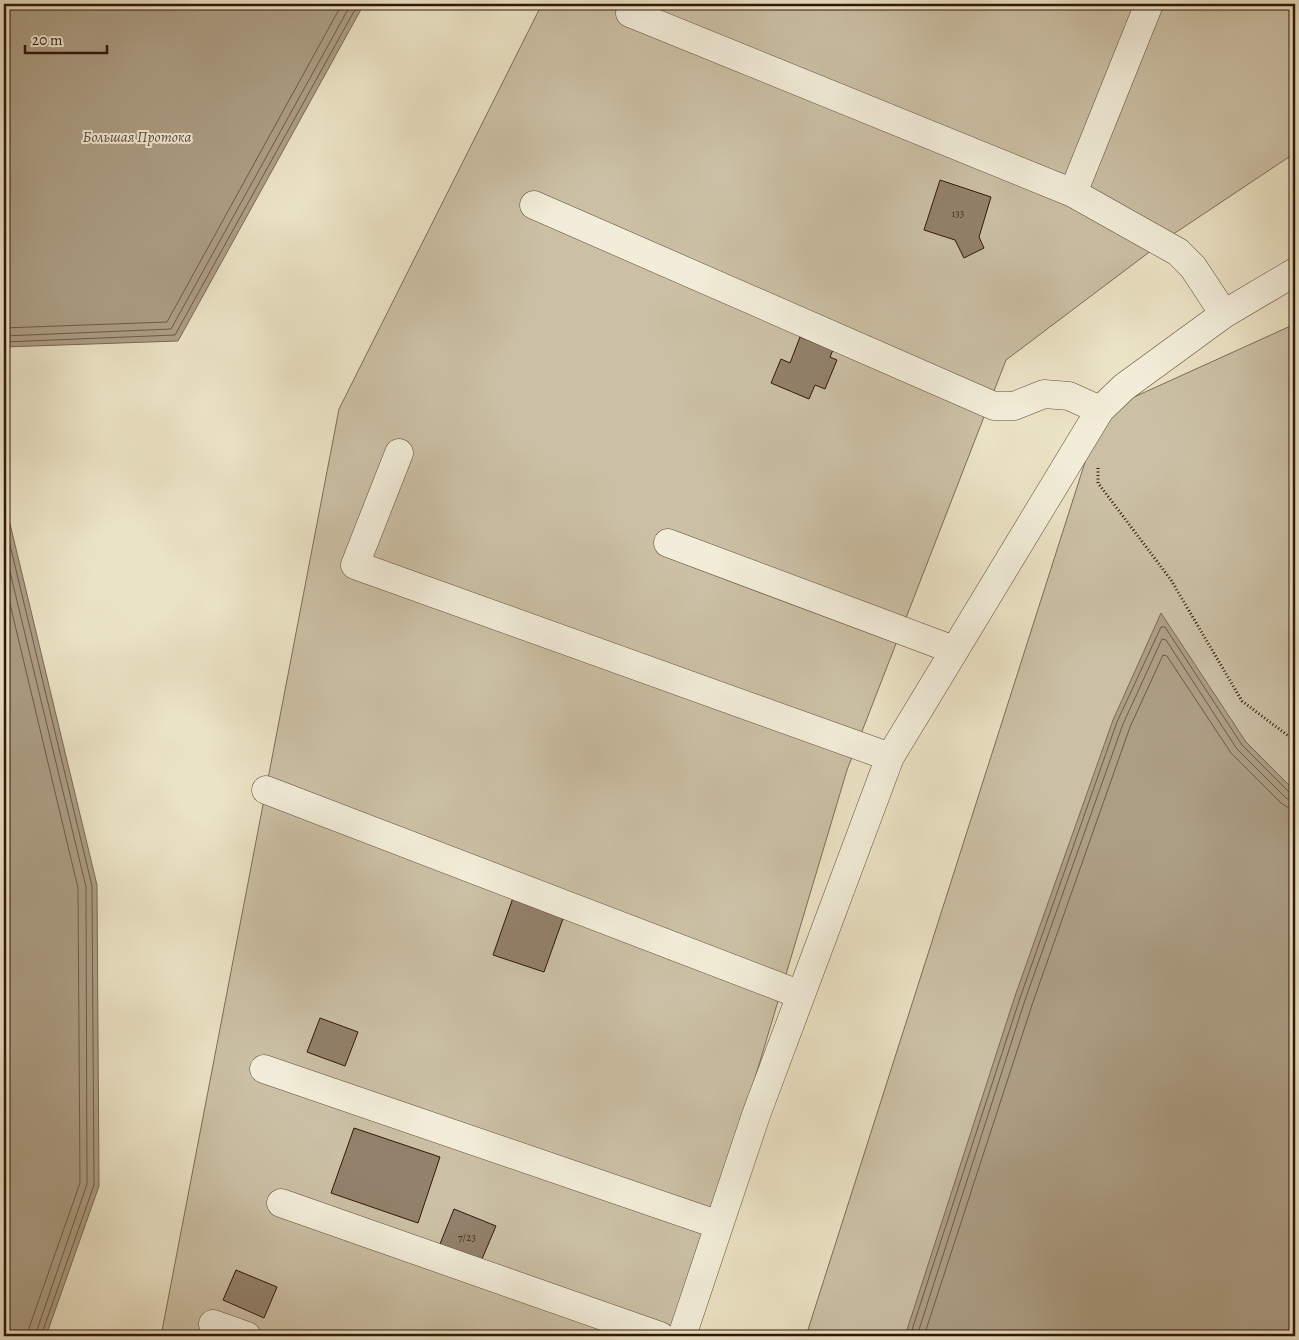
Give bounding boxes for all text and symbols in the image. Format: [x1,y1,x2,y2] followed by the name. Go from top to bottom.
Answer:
[25,22,108,54] scale bar
[32,30,63,50] text: 20 m
[82,127,192,147] water label: Большая Протока
[952,206,964,221] house number: 133
[458,1230,476,1245] house number: 7/23

